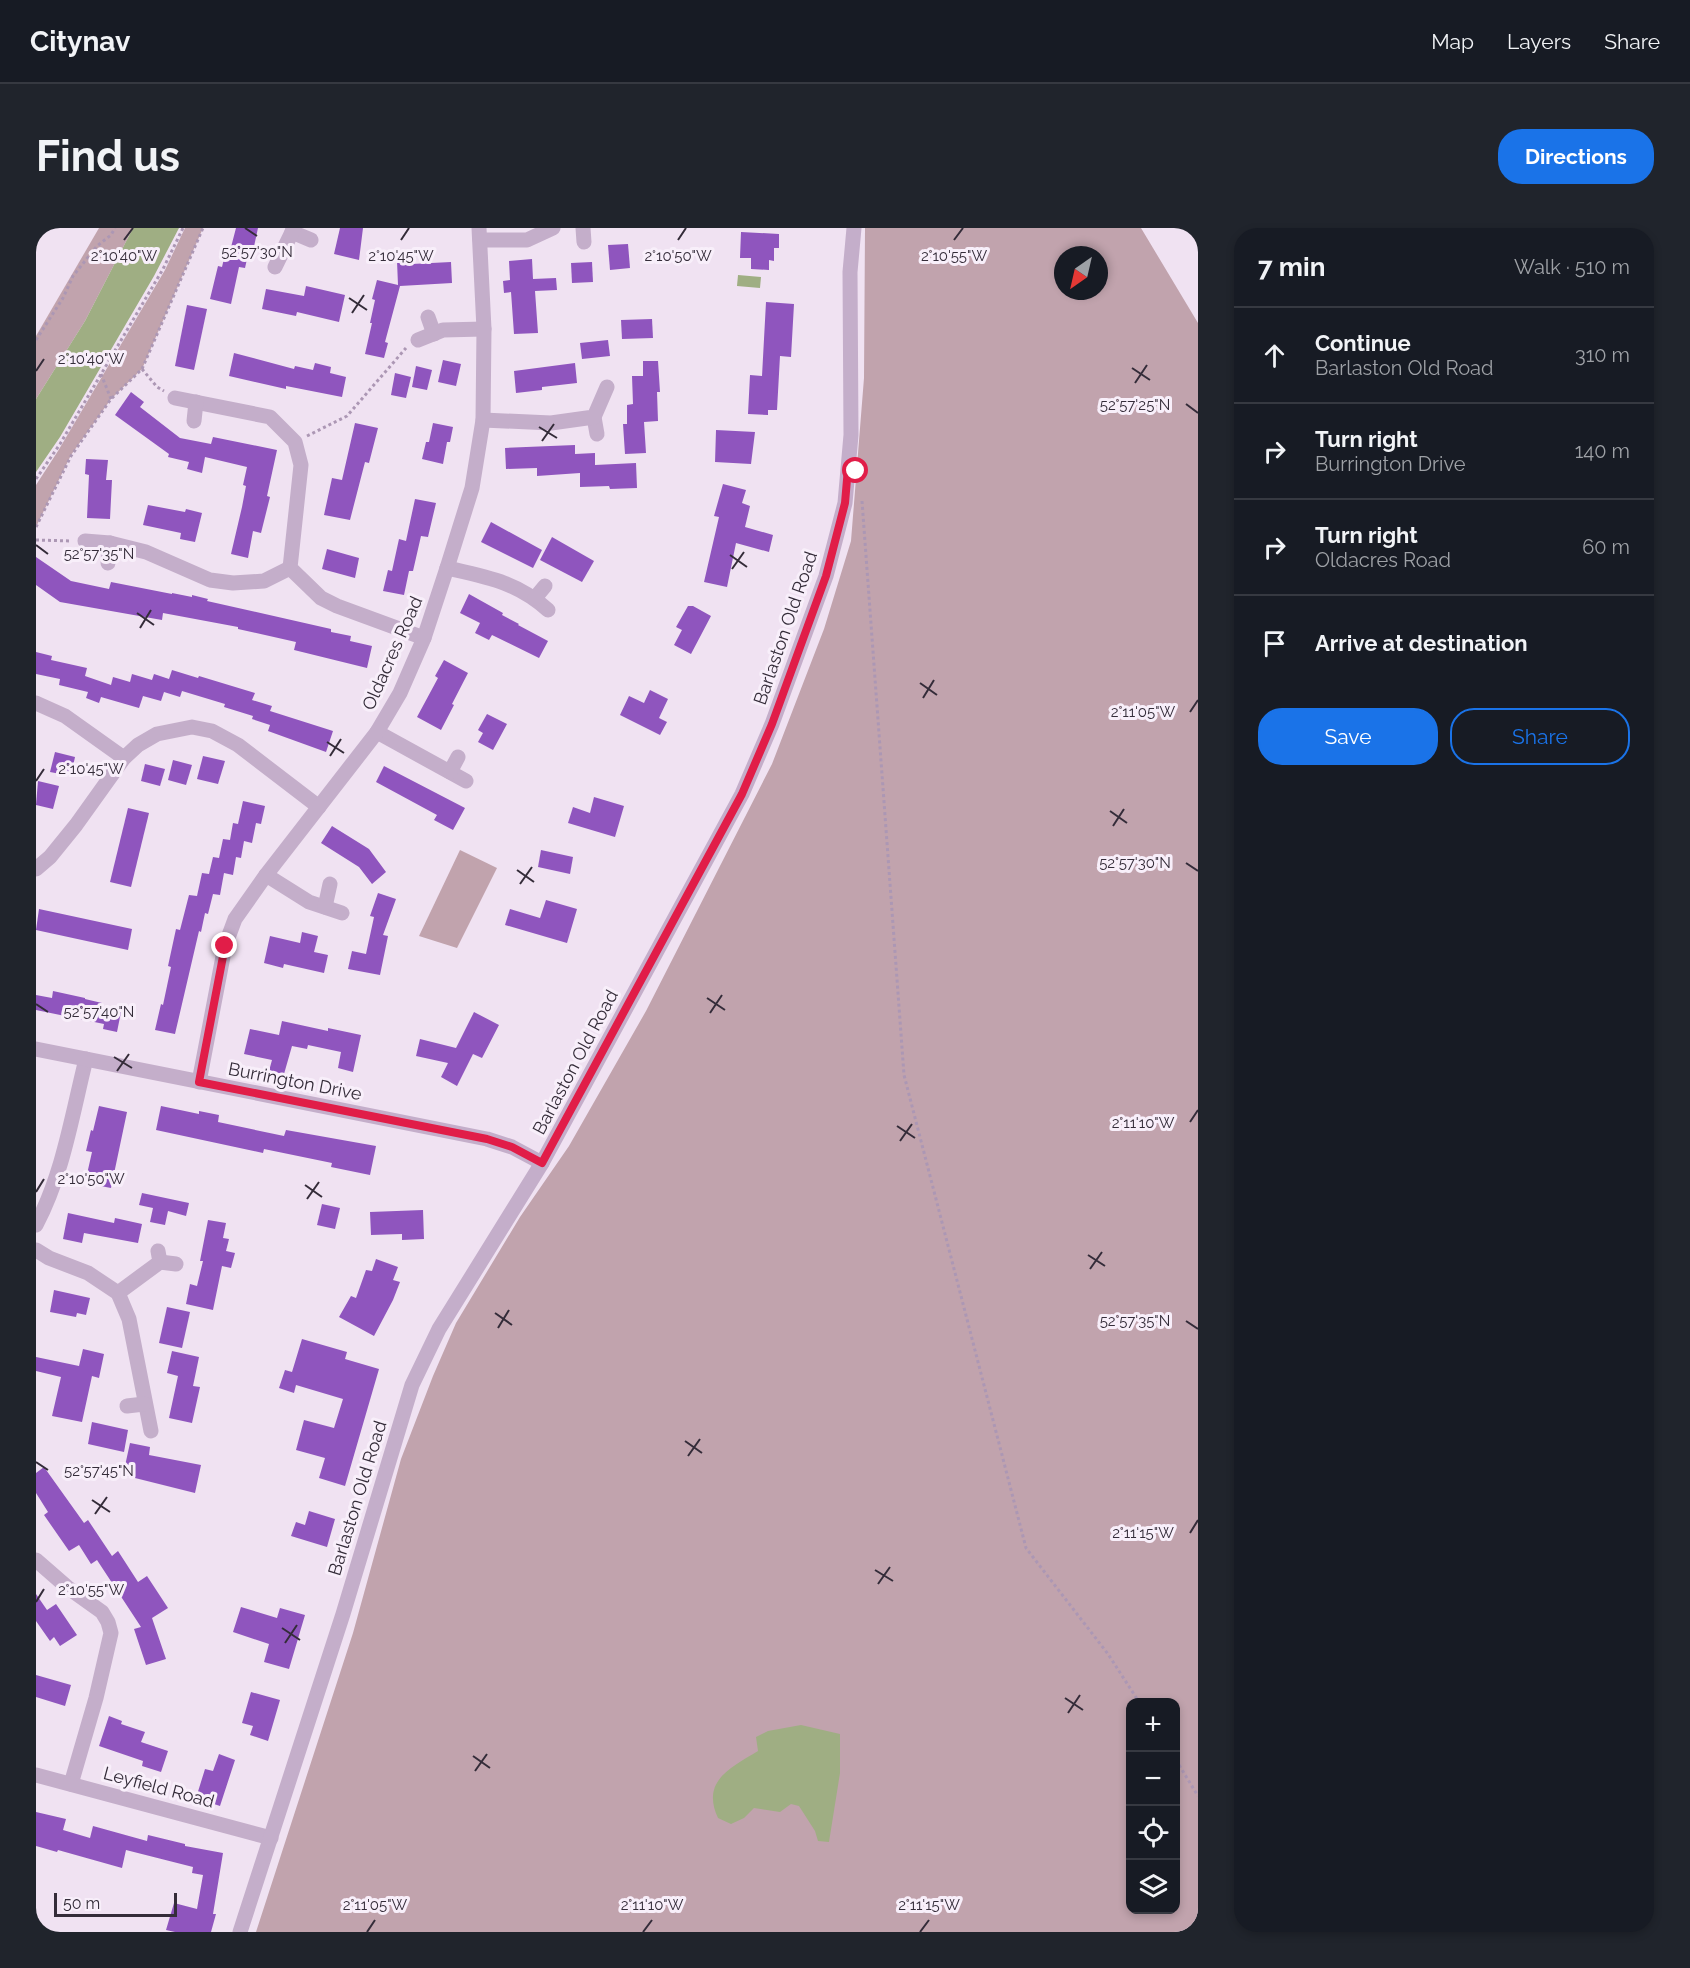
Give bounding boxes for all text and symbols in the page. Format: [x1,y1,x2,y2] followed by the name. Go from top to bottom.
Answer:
[30,25,130,58] text: Citynav
[1431,29,1474,54] text: Map
[1507,29,1571,54] text: Layers
[1604,29,1660,54] text: Share
[1498,129,1654,184] button: Directions
[36,132,180,181] text: Find us
[221,243,293,261] text: 52°57'30"N
[1054,246,1108,300] north arrow
[91,247,157,265] text: 2°10'40"W
[368,247,434,265] text: 2°10'45"W
[644,247,712,265] text: 2°10'50"W
[921,247,987,265] text: 2°10'55"W
[1258,252,1325,282] text: 7 min
[1514,255,1630,279] text: Walk · 510 m
[1315,330,1411,356] text: Continue
[1258,339,1291,372] icon: ahead
[1575,343,1630,367] text: 310 m
[58,350,124,368] text: 2°10'40"W
[1315,356,1493,380] text: Barlaston Old Road
[1100,396,1170,414] text: 52°57'25"N
[1315,426,1418,452] text: Turn right
[1258,435,1291,468] icon: right
[1575,439,1630,463] text: 140 m
[1315,452,1466,476] text: Burrington Drive
[842,457,868,483] route start
[1315,522,1418,548] text: Turn right
[1258,531,1291,564] icon: right
[1582,535,1630,559] text: 60 m
[64,545,134,563] text: 52°57'35"N
[1315,548,1451,572] text: Oldacres Road
[749,549,821,707] street label: Barlaston Old Road
[358,593,426,713] street label: Oldacres Road
[1258,627,1291,660] icon: arrive
[1315,630,1528,656] text: Arrive at destination
[1111,703,1176,721] text: 2°11'05"W
[1258,708,1438,765] button: Save
[1450,708,1630,765] button: Share
[58,760,124,778] text: 2°10'45"W
[1099,854,1171,872] text: 52°57'30"N
[211,932,237,958] route end
[528,986,622,1138] street label: Barlaston Old Road
[64,1003,134,1021] text: 52°57'40"N
[226,1058,364,1104] street label: Burrington Drive
[1112,1114,1175,1132] text: 2°11'10"W
[57,1170,125,1188] text: 2°10'50"W
[1100,1312,1170,1330] text: 52°57'35"N
[323,1418,391,1578] street label: Barlaston Old Road
[64,1462,134,1480] text: 52°57'45"N
[1112,1524,1174,1542] text: 2°11'15"W
[58,1581,124,1599] text: 2°10'55"W
[1126,1698,1180,1914] map controls
[1126,1698,1180,1752] button: +
[1126,1752,1180,1806] button: −
[101,1762,217,1812] street label: Leyfield Road
[1126,1806,1180,1860] button: locate
[1126,1860,1180,1914] button: layers
[54,1890,177,1918] scale bar
[63,1894,100,1913] text: 50 m
[343,1896,408,1914] text: 2°11'05"W
[621,1896,684,1914] text: 2°11'10"W
[898,1896,960,1914] text: 2°11'15"W

